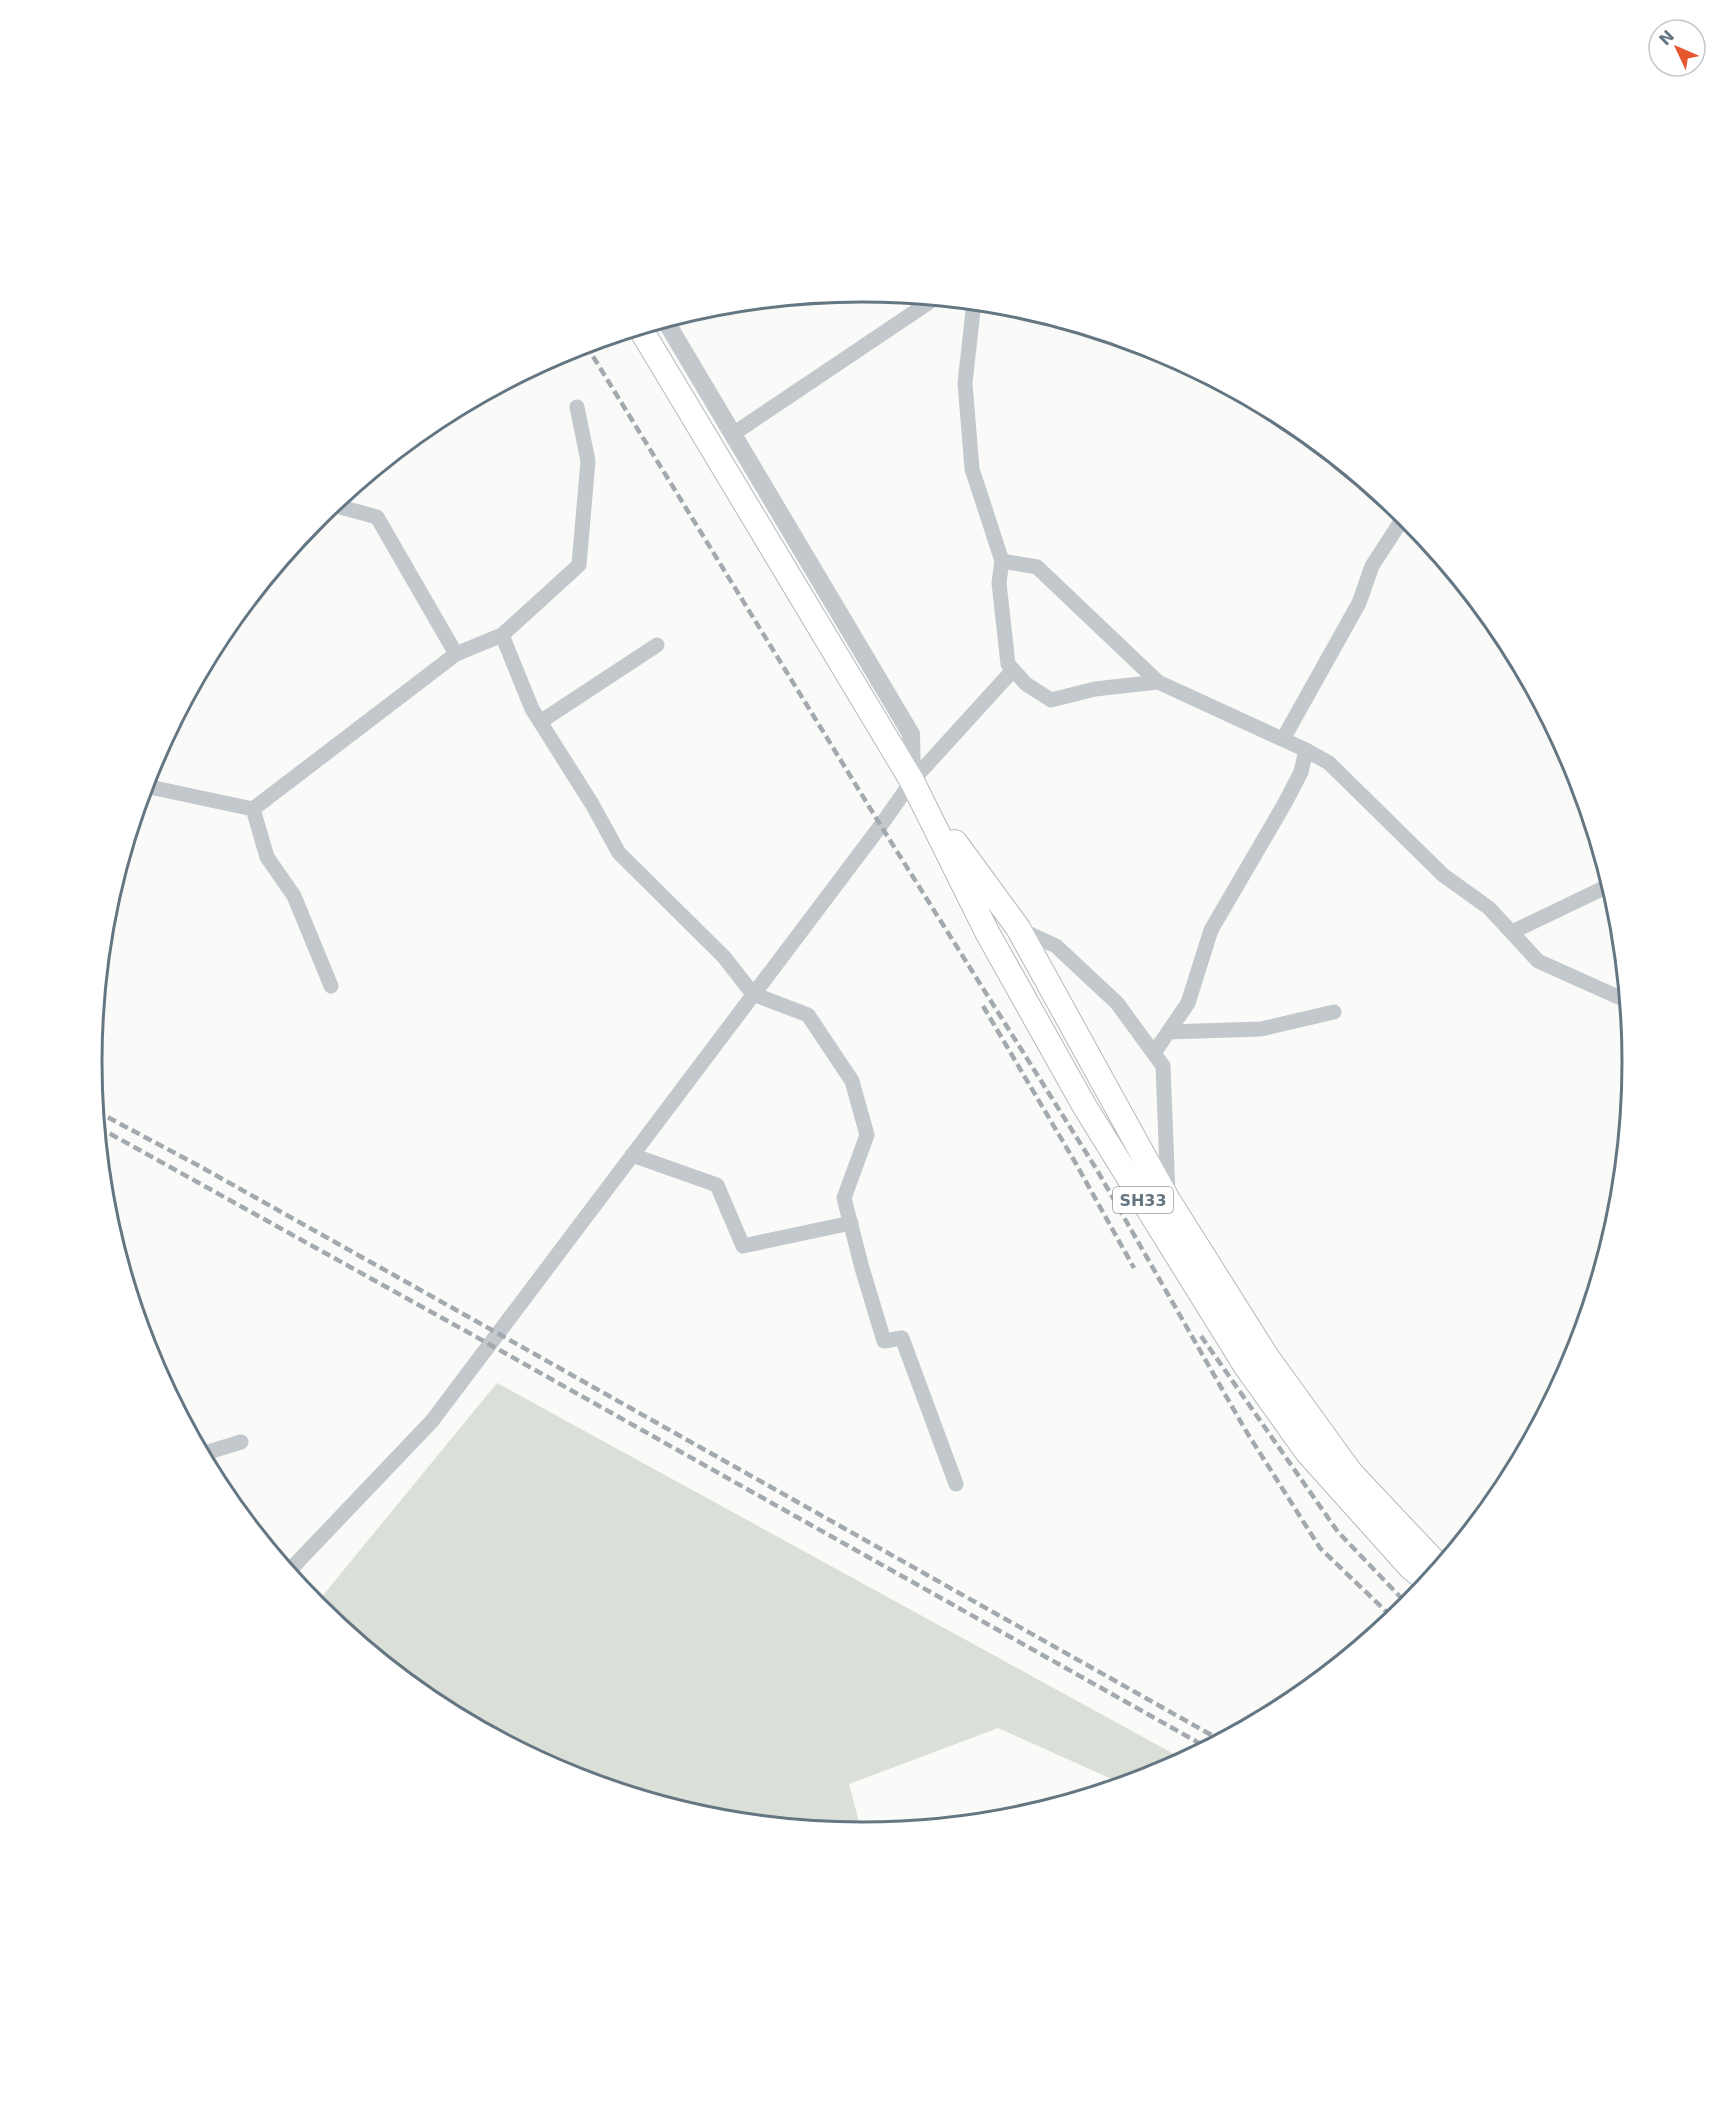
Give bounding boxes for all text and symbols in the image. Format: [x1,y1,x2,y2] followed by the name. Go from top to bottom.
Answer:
[1647,18,1707,78] north arrow
[1655,27,1678,49] text: N
[1113,1187,1173,1213] road number: SH33

